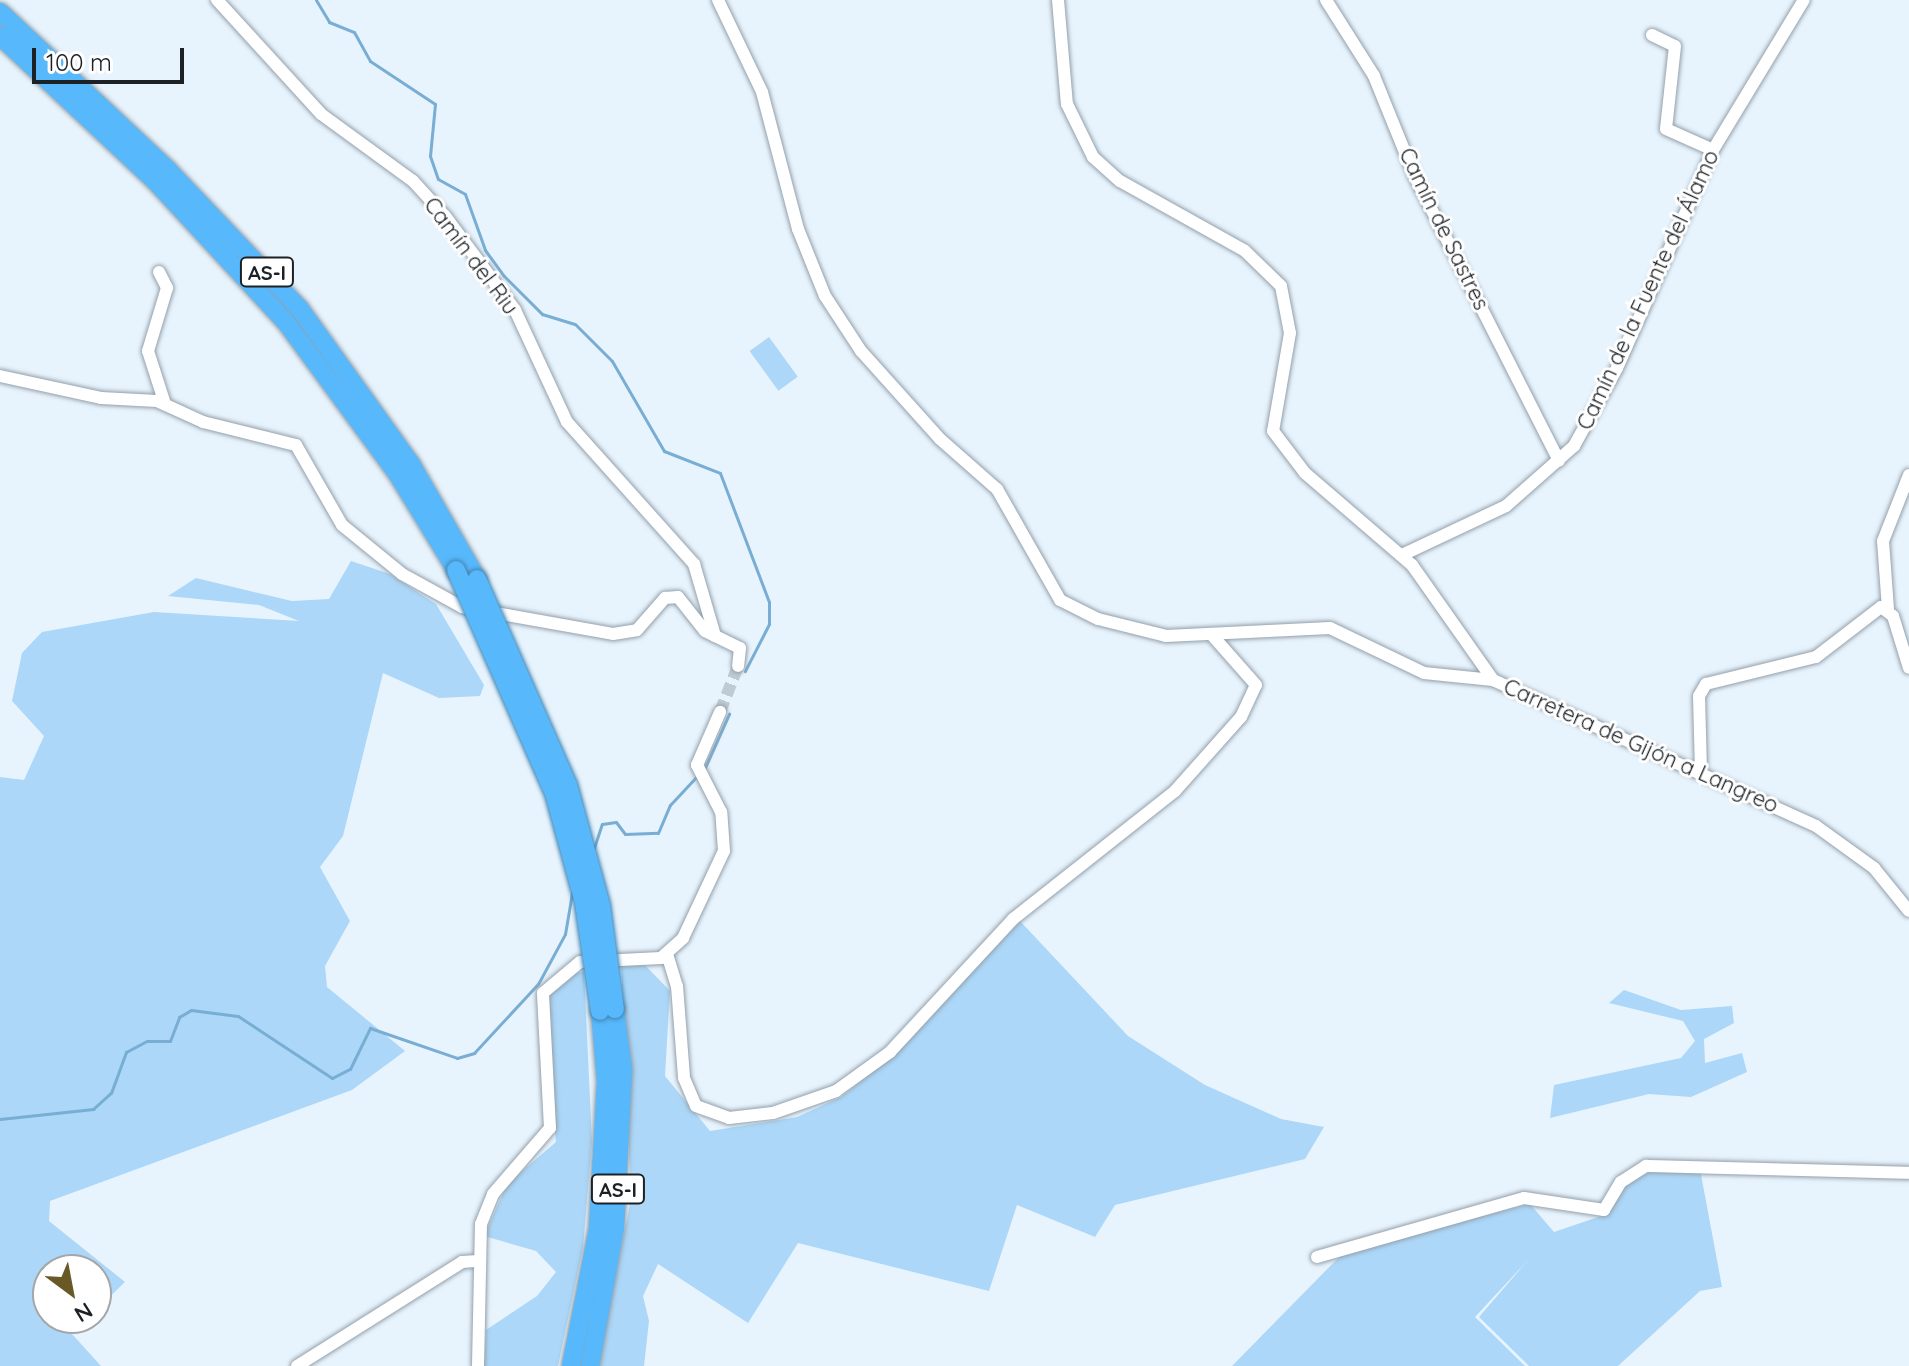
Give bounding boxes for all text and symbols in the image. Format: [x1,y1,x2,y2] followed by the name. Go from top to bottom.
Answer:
[36,32,188,82] scale bar
[46,47,112,77] text: 100 m
[1393,144,1495,314] street label: Camín de Sastres
[1571,146,1725,434] street label: Camín de la Fuente del Álamo
[418,192,524,320] street label: Camín del Riu
[239,256,295,288] road number: AS-I
[1499,673,1783,819] street label: Carretera de Gijón a Langreo
[590,1173,646,1205] road number: AS-I
[32,1254,112,1334] north arrow
[69,1296,98,1329] text: N

